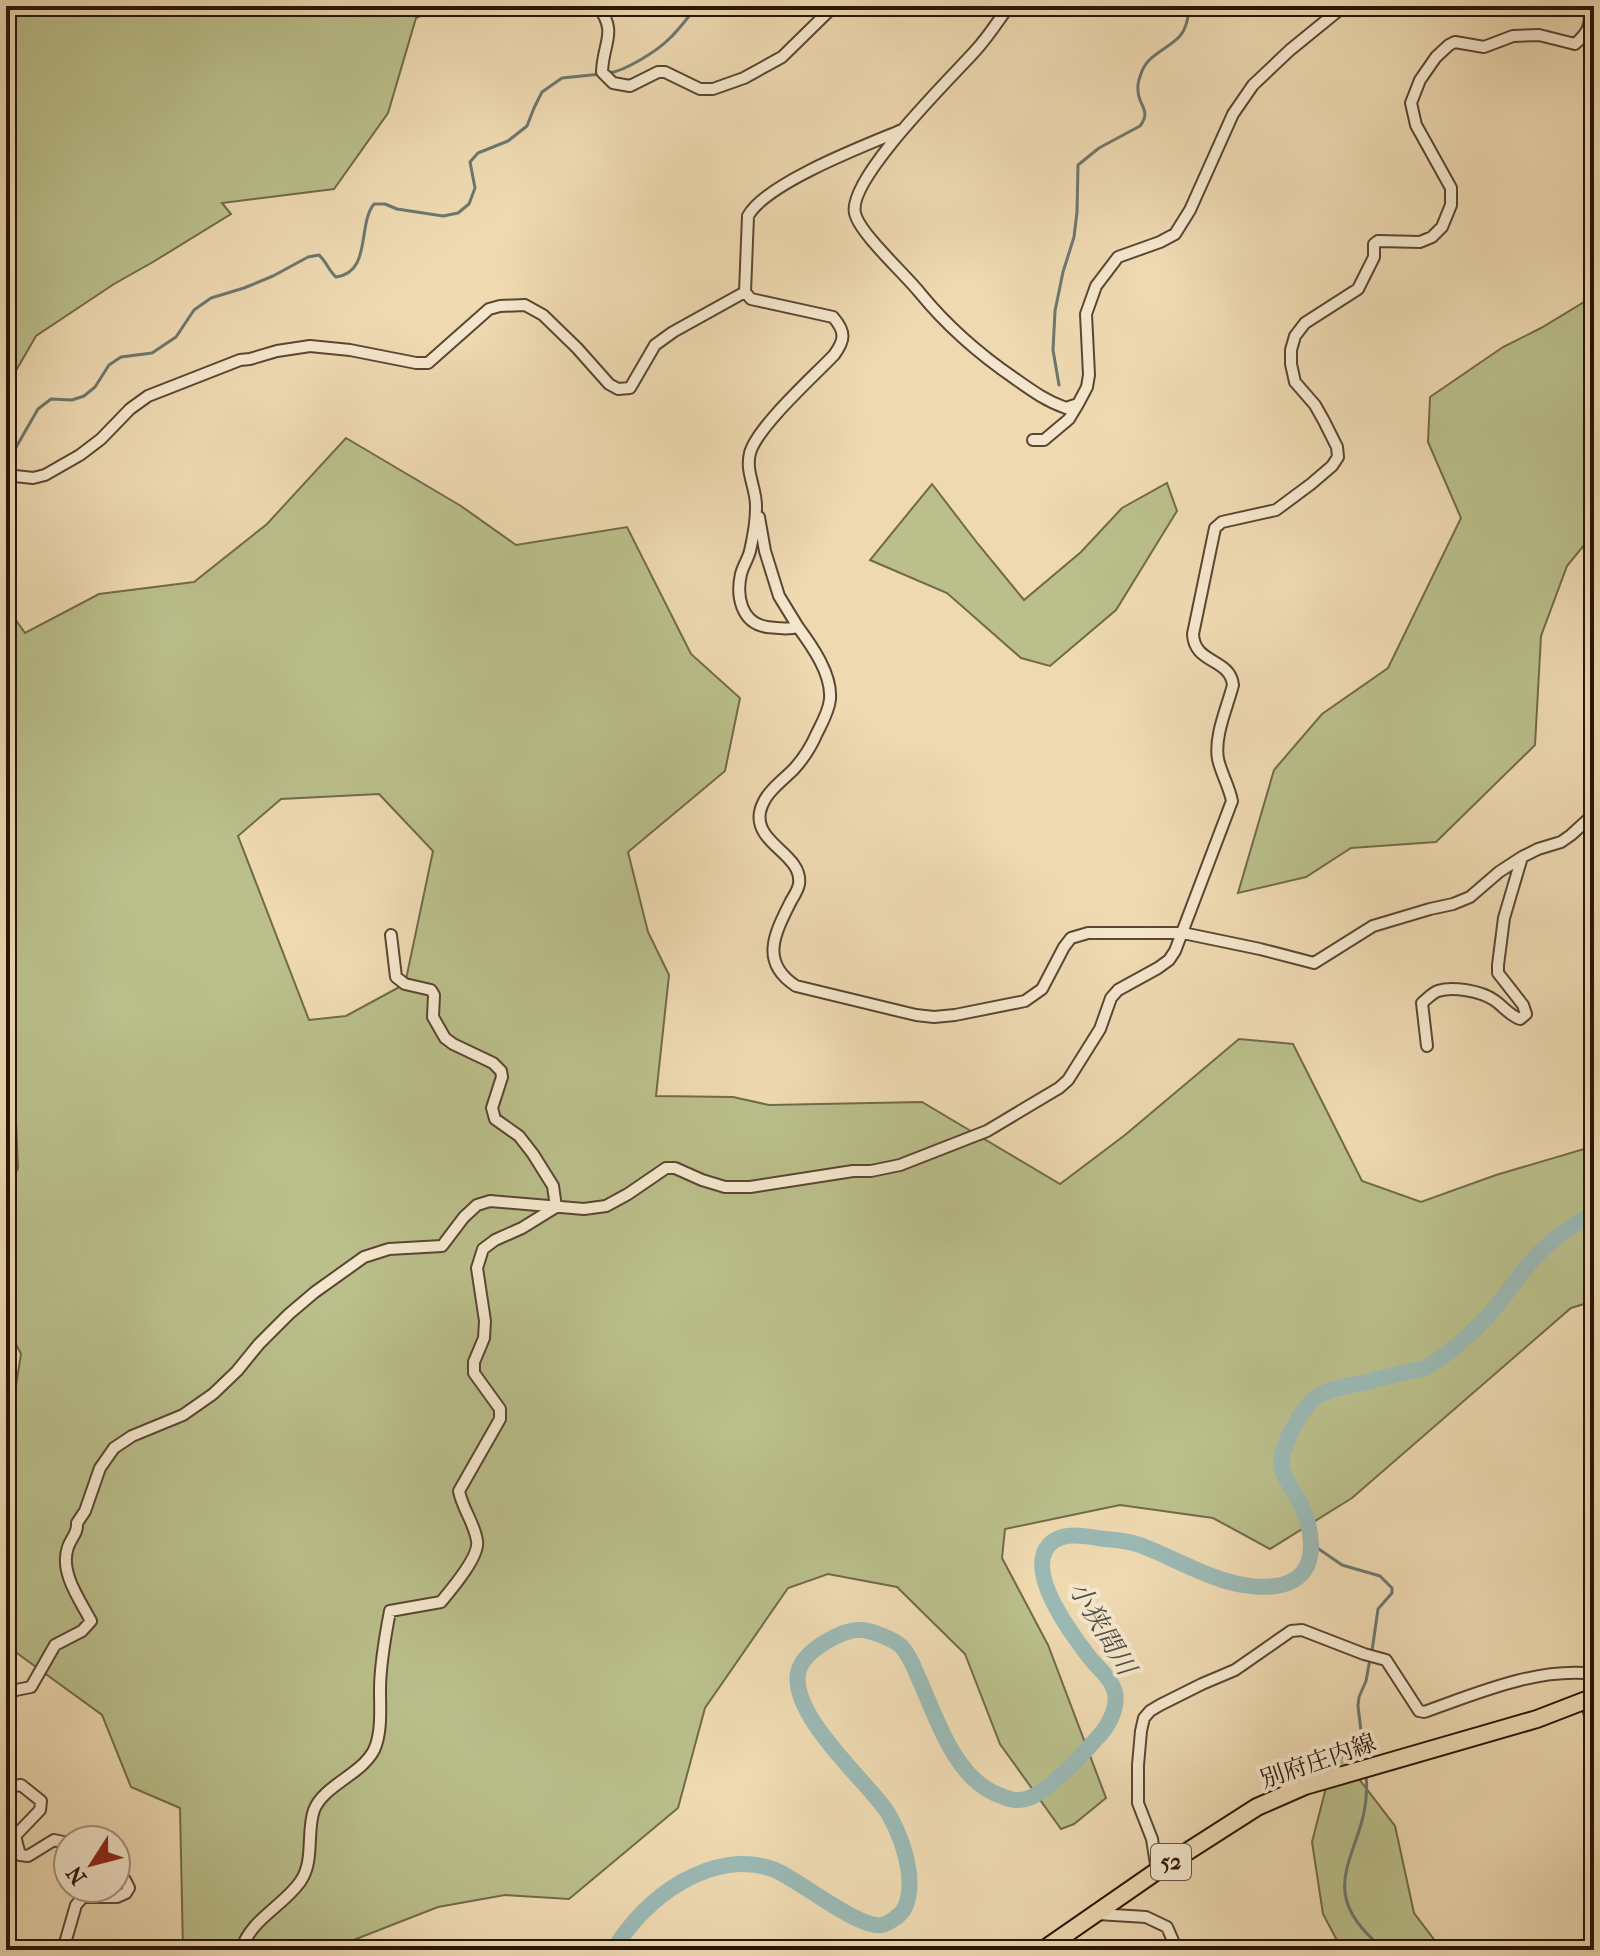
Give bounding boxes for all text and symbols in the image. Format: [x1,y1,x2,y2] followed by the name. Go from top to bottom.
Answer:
[1062,1575,1144,1683] water label: 小狭間川
[1257,1728,1379,1794] street label: 別府庄内線
[52,1824,132,1904] north arrow
[1151,1844,1191,1880] road number: 52
[61,1861,92,1890] text: N

